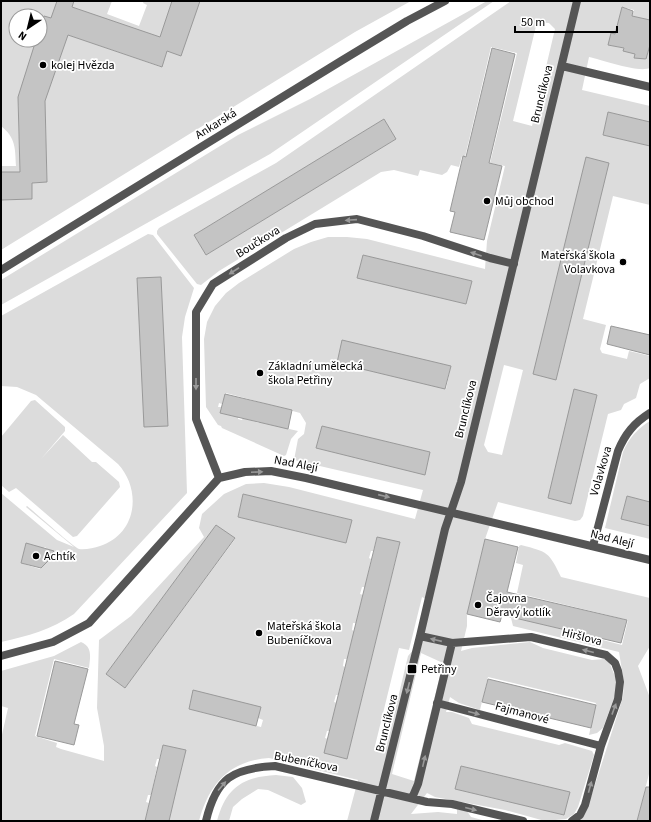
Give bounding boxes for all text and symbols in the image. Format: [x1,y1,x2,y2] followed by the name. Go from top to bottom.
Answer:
[8,8,48,48] north arrow
[515,8,617,34] scale bar
[521,14,545,31] text: 50 m
[15,28,30,44] text: N
[51,57,115,74] place label: kolej Hvězda
[38,60,48,70] marker: kolej Hvězda
[527,63,557,125] street label: Brunclíkova
[192,105,240,143] street label: Ankarská
[495,193,554,210] place label: Můj obchod
[482,196,492,206] marker: Můj obchod
[345,217,357,224] one-way arrow
[233,222,283,262] street label: Boučkova
[541,247,615,278] place label: Mateřská škola Volavkova
[470,250,482,256] one-way arrow
[618,257,628,267] marker: Mateřská škola Volavkova
[229,267,239,275] one-way arrow
[268,358,363,389] place label: Základní umělecká škola Petřiny
[255,368,265,378] marker: Základní umělecká škola Petřiny
[193,378,199,391] one-way arrow
[451,378,481,440] street label: Brunclíkova
[586,444,616,498] street label: Volavkova
[273,451,320,477] street label: Nad Alejí
[251,468,263,475] one-way arrow
[378,494,390,500] one-way arrow
[588,525,637,553] street label: Nad Alejí
[44,548,76,565] place label: Achtík
[31,551,41,561] marker: Achtík
[486,590,551,621] place label: Čajovna Děravý kotlík
[473,600,483,610] marker: Čajovna Děravý kotlík
[267,618,341,649] place label: Mateřská škola Bubeníčkova
[560,624,604,650] street label: Hiršlova
[254,628,264,638] marker: Mateřská škola Bubeníčkova
[430,636,442,642] one-way arrow
[582,648,594,654] one-way arrow
[421,661,457,678] place label: Petřiny
[406,663,418,675] marker: Petřiny
[404,681,410,694] one-way arrow
[372,692,402,754] street label: Brunclíkova
[493,698,551,728] street label: Fajmanové
[612,703,618,715] one-way arrow
[469,710,481,716] one-way arrow
[273,747,339,777] street label: Bubeníčkova
[421,755,427,767] one-way arrow
[217,781,226,791] one-way arrow
[587,781,593,794] one-way arrow
[464,806,477,812] one-way arrow

